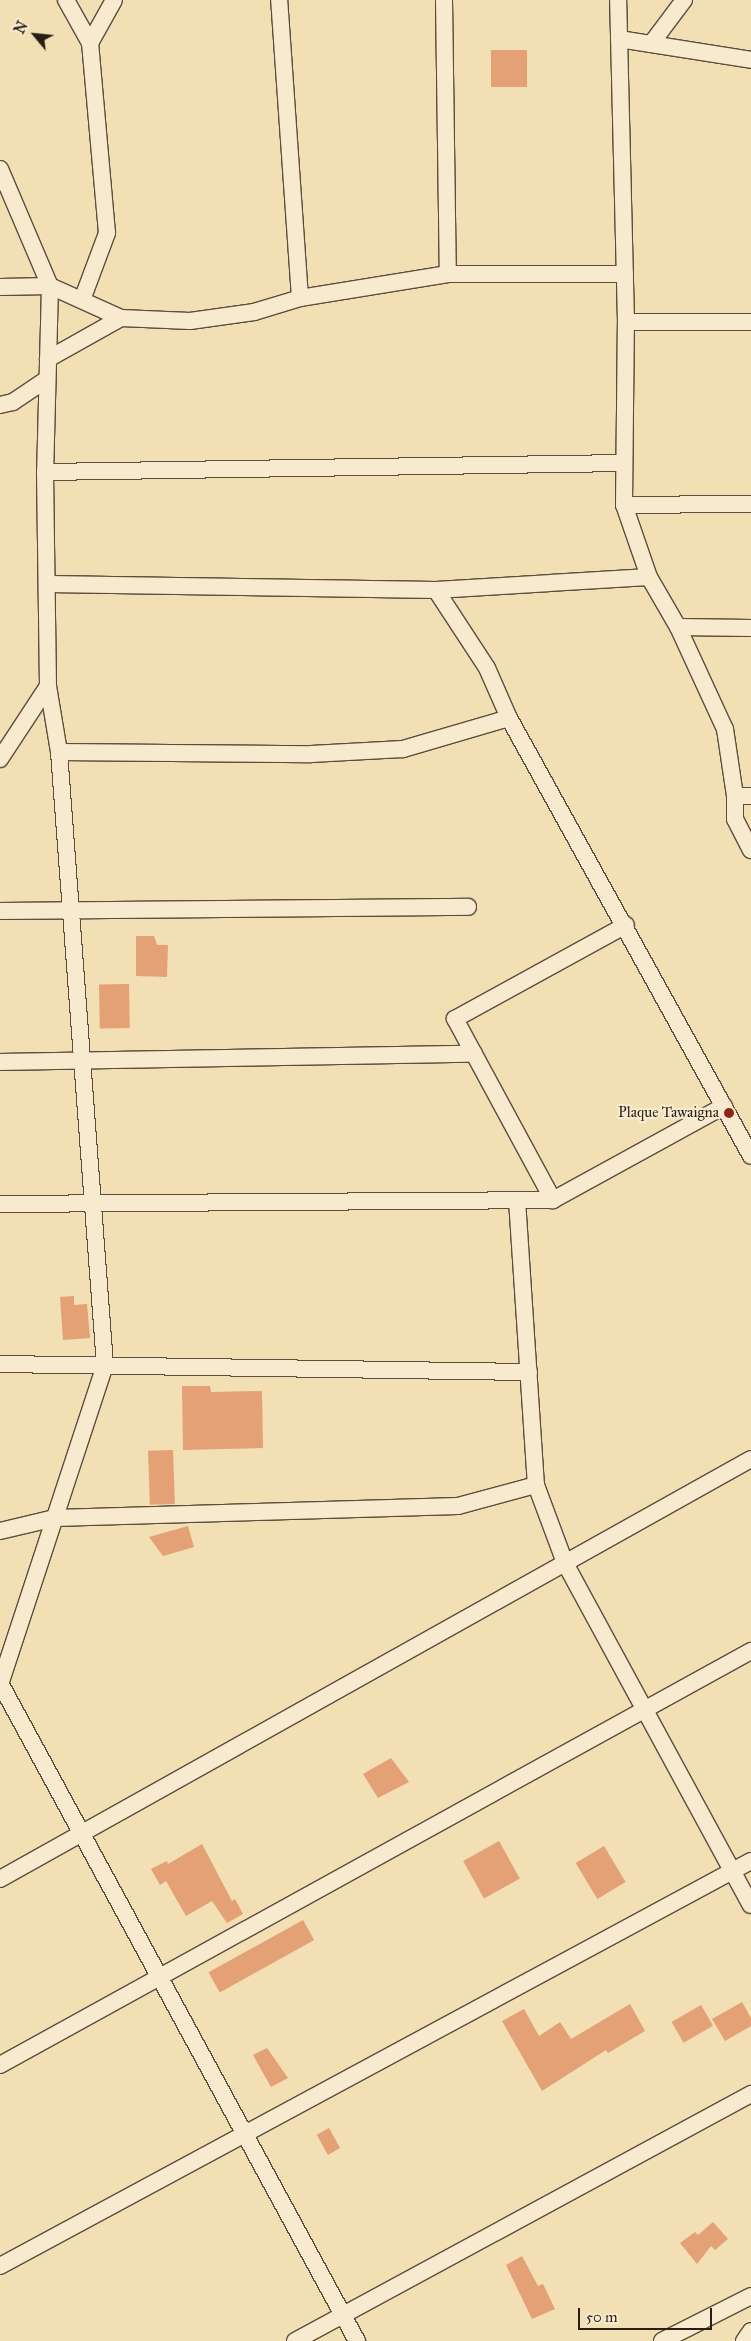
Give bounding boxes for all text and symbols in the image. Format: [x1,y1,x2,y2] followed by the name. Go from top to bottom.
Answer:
[10,10,60,60] north arrow
[11,18,32,37] text: N
[618,1104,719,1122] place label: Plaque Tawaigna
[723,1107,735,1119] marker: Plaque Tawaigna
[581,2298,715,2330] scale bar
[586,2308,618,2326] text: 50 m

